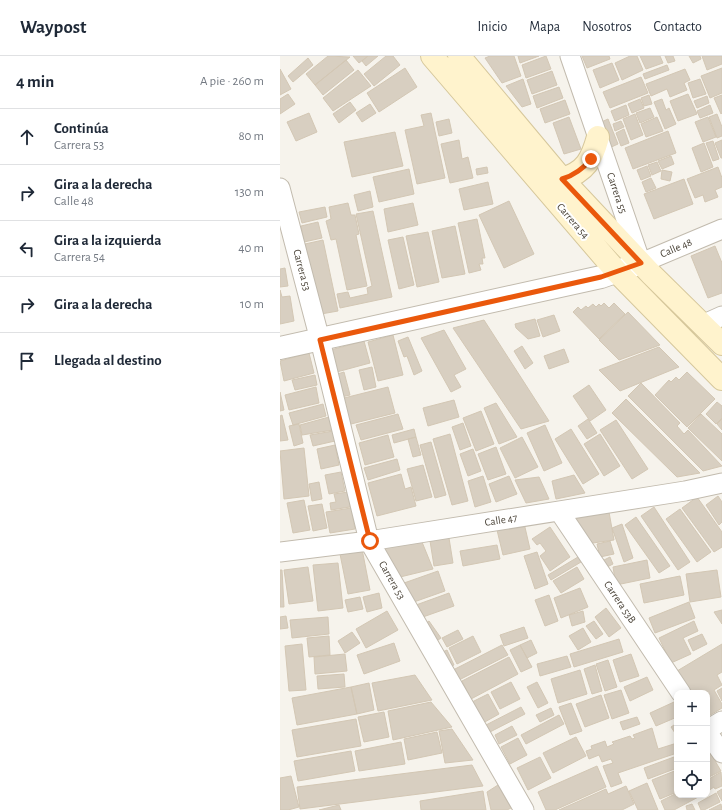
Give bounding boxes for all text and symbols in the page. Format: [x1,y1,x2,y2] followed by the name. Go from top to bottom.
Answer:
[20,18,87,37] text: Waypost
[477,20,507,34] text: Inicio
[529,20,560,34] text: Mapa
[582,20,632,34] text: Nosotros
[654,20,702,34] text: Contacto
[16,73,54,90] text: 4 min
[200,75,264,88] text: A pie · 260 m
[54,121,109,136] text: Continúa
[16,126,38,148] icon: ahead
[238,130,264,143] text: 80 m
[54,139,104,152] text: Carrera 53
[582,150,600,168] route end
[605,171,629,215] street label: Carrera 55
[54,177,153,192] text: Gira a la derecha
[16,182,38,204] icon: right
[235,186,264,199] text: 130 m
[54,195,94,208] text: Calle 48
[555,201,591,241] street label: Carrera 54
[54,233,161,248] text: Gira a la izquierda
[658,236,694,260] street label: Calle 48
[16,238,38,260] icon: left
[238,242,264,255] text: 40 m
[291,248,313,292] street label: Carrera 53
[54,251,105,264] text: Carrera 54
[16,294,38,316] icon: right
[54,297,153,312] text: Gira a la derecha
[240,298,264,311] text: 10 m
[16,350,38,372] icon: arrive
[54,353,162,368] text: Llegada al destino
[484,512,519,528] street label: Calle 47
[361,532,379,550] route start
[377,559,408,601] street label: Carrera 53
[602,579,638,625] street label: Carrera 53B
[674,690,710,798] map controls
[674,690,710,726] button: +
[674,726,710,762] button: −
[674,762,710,798] button: locate

